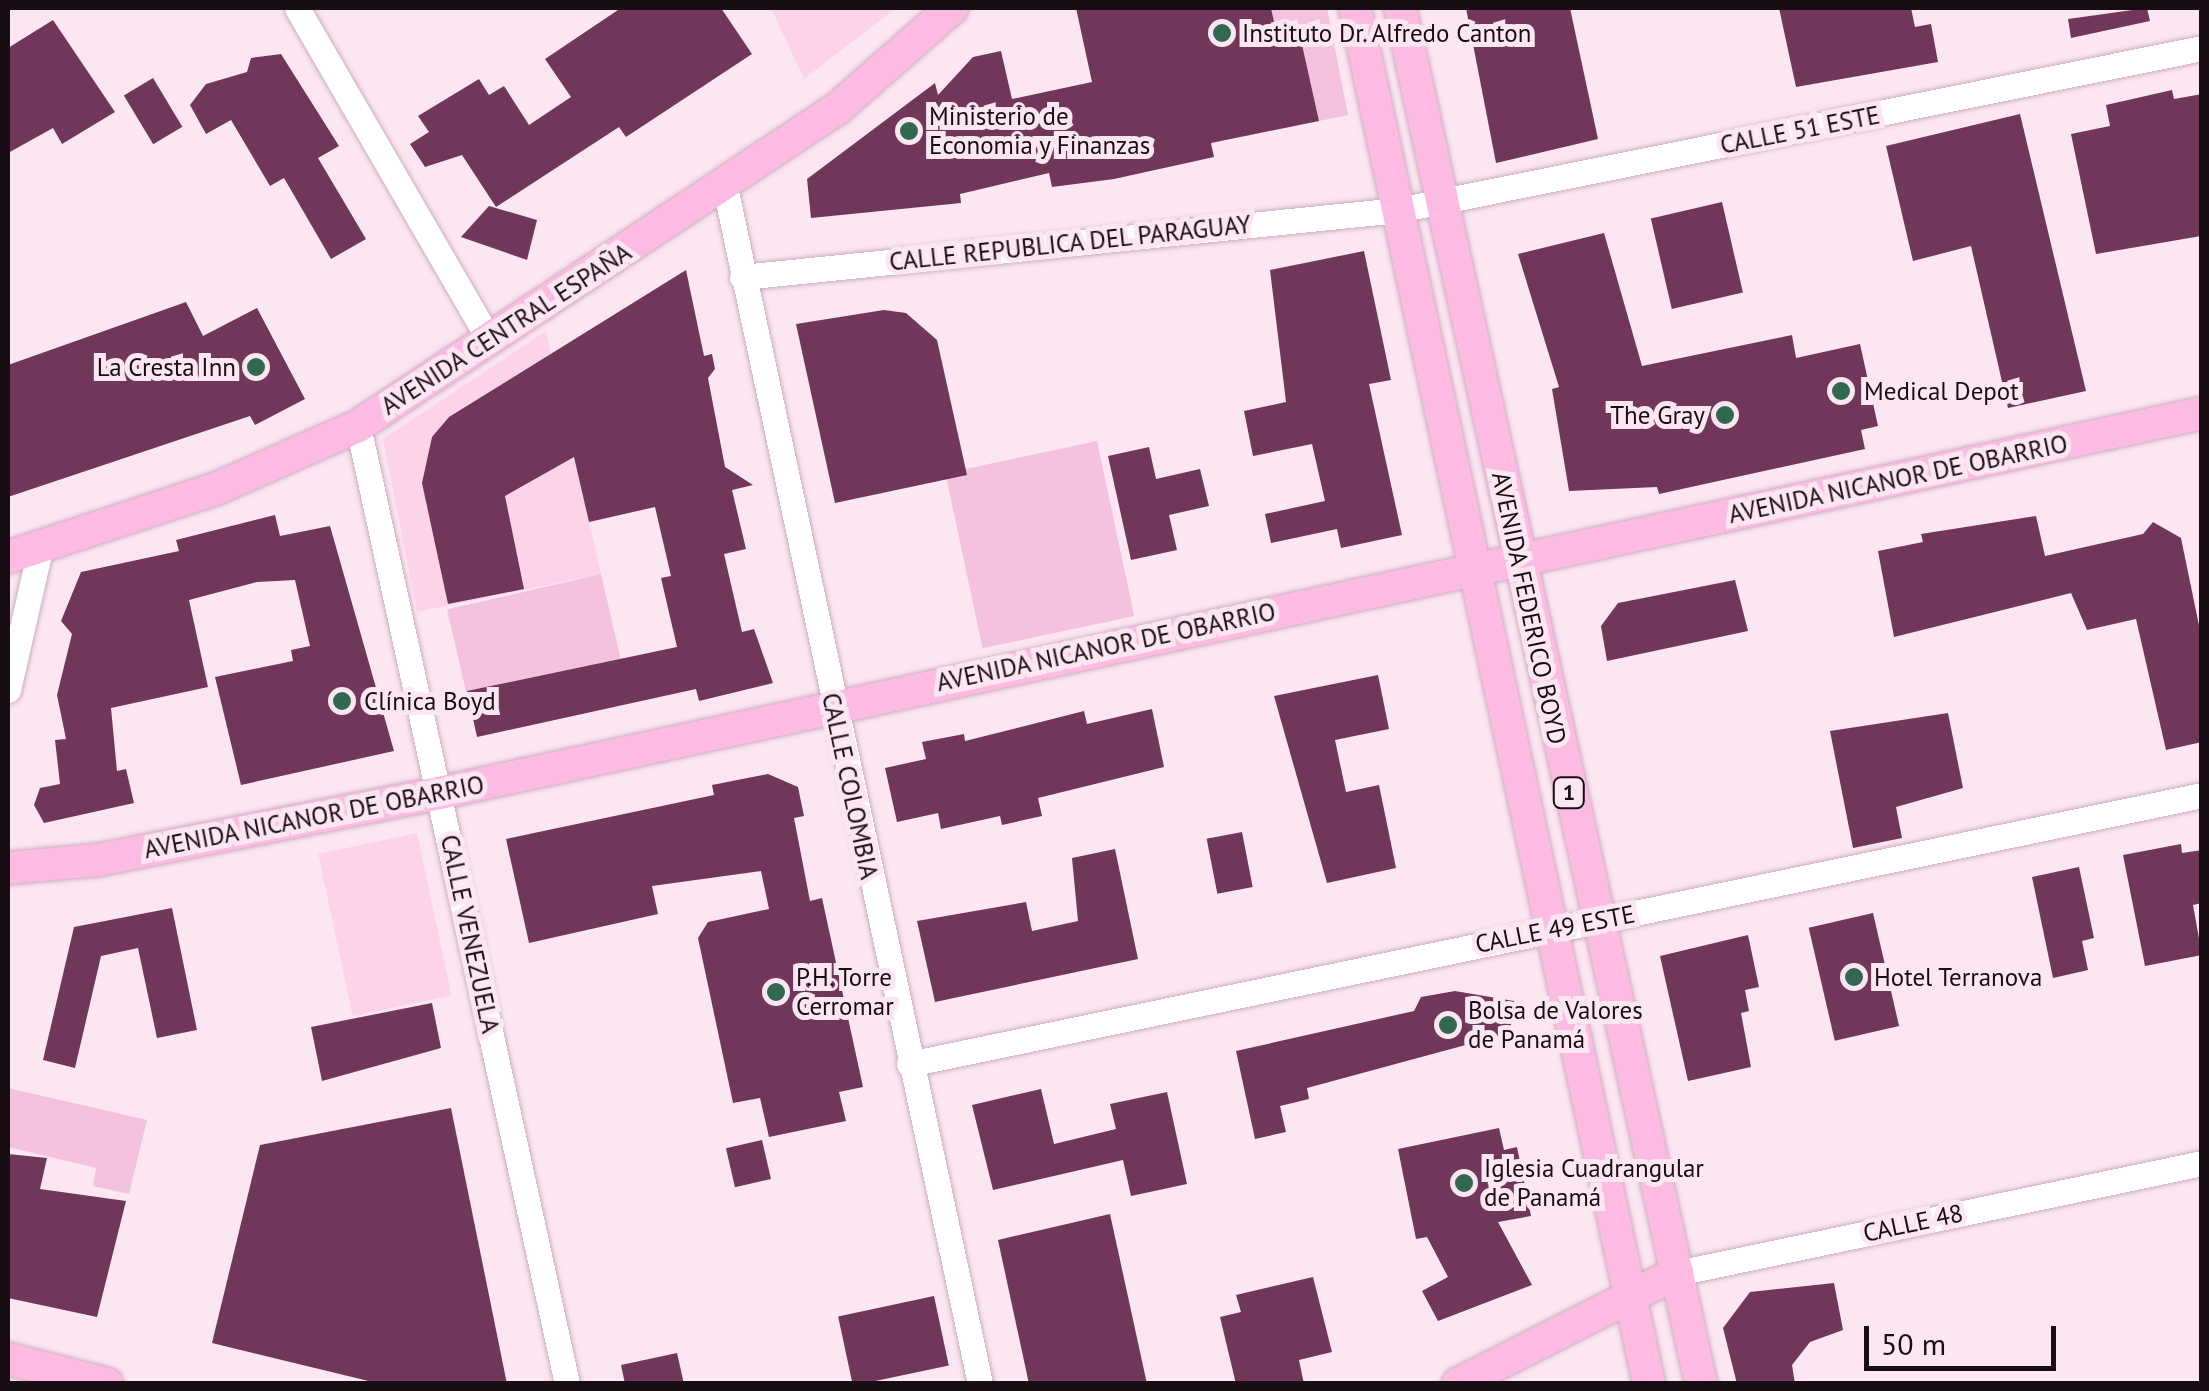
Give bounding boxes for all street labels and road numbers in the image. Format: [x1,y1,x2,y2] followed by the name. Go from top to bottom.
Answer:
[1718,100,1882,160] street label: CALLE 51 ESTE
[887,209,1253,277] street label: CALLE REPUBLICA DEL PARAGUAY
[374,236,638,422] street label: AVENIDA CENTRAL ESPAÑA
[1725,428,2071,530] street label: AVENIDA NICANOR DE OBARRIO
[1485,469,1573,747] street label: AVENIDA FEDERICO BOYD
[933,596,1279,698] street label: AVENIDA NICANOR DE OBARRIO
[816,690,884,882] street label: CALLE COLOMBIA
[141,769,487,865] street label: AVENIDA NICANOR DE OBARRIO
[1552,776,1586,810] road number: 1
[434,832,506,1036] street label: CALLE VENEZUELA
[1473,899,1637,959] street label: CALLE 49 ESTE
[1860,1198,1966,1248] street label: CALLE 48

